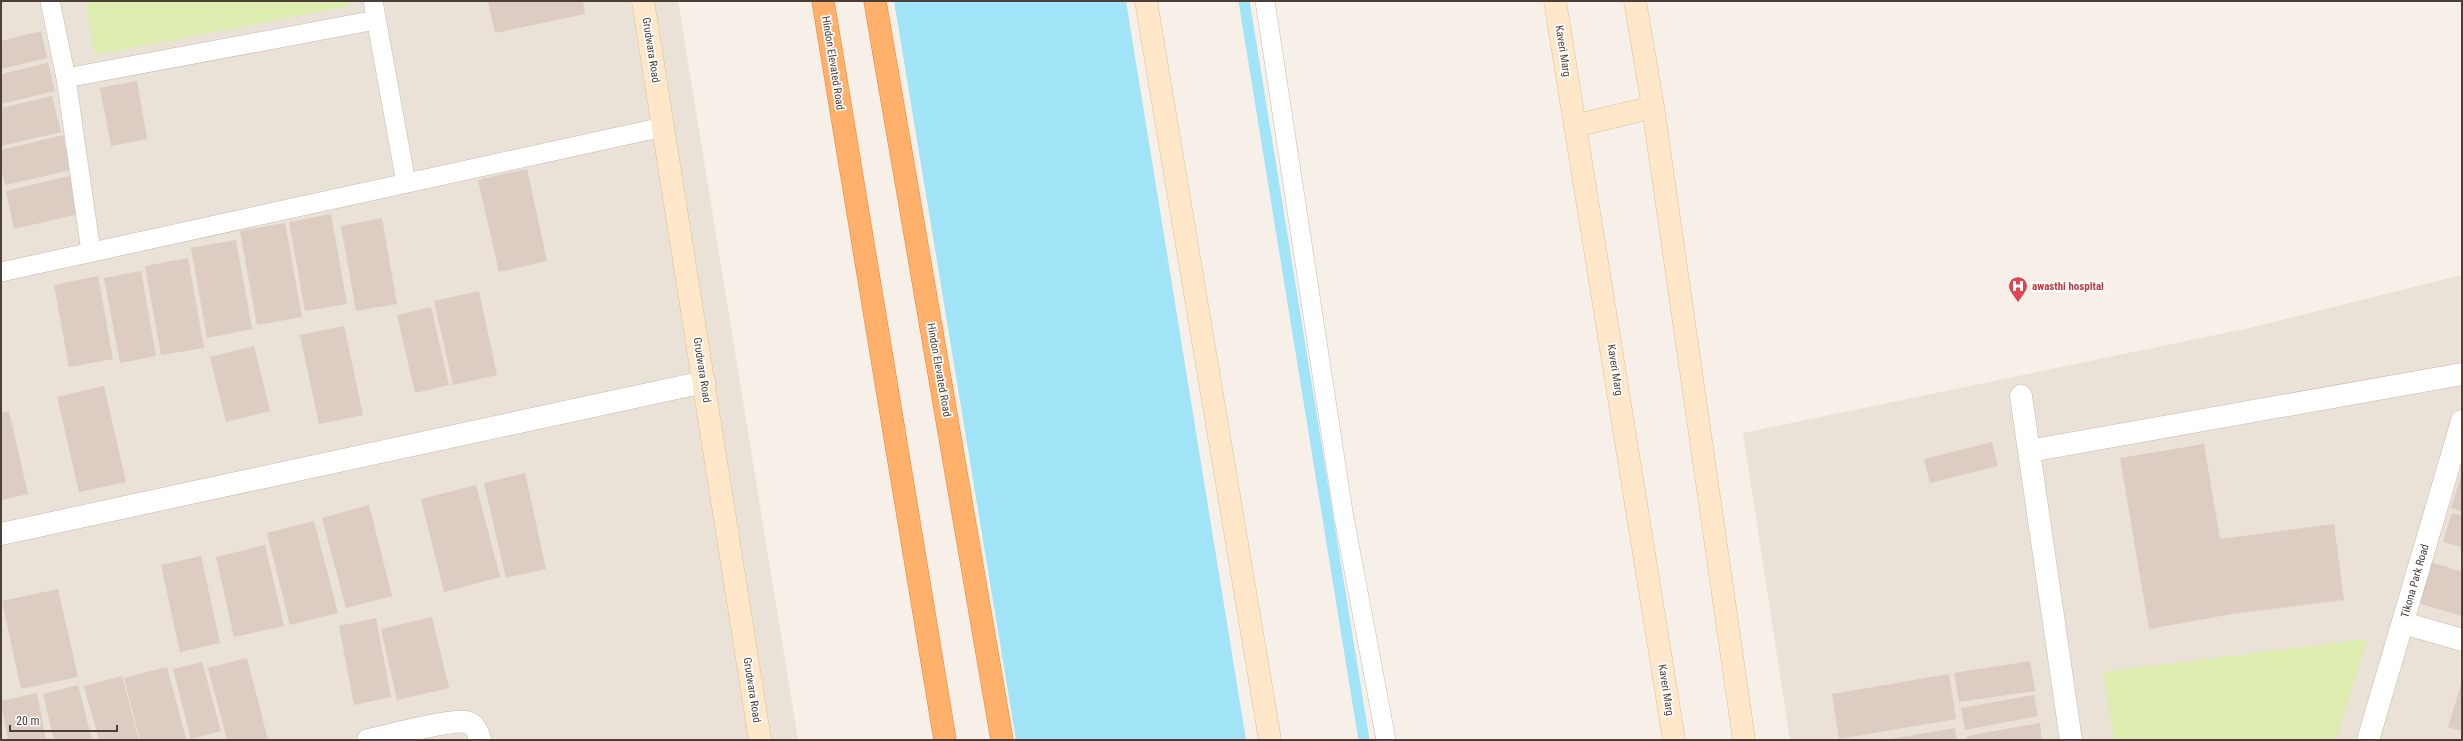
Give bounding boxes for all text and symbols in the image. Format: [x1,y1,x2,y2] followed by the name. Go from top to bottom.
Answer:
[819,15,847,111] street label: Hindon Elevated Road
[639,16,663,84] street label: Grudwara Road
[1553,24,1573,78] street label: Kaveri Marg
[2007,275,2029,303] hospital icon: awasthi hospital
[2032,280,2104,293] place label: awasthi hospital
[924,322,954,418] street label: Hindon Elevated Road
[690,336,714,404] street label: Grudwara Road
[1605,343,1625,397] street label: Kaveri Marg
[2398,543,2432,619] street label: Tikona Park Road
[740,656,764,724] street label: Grudwara Road
[1656,663,1676,717] street label: Kaveri Marg
[10,707,117,733] scale bar
[16,714,40,728] text: 20 m

